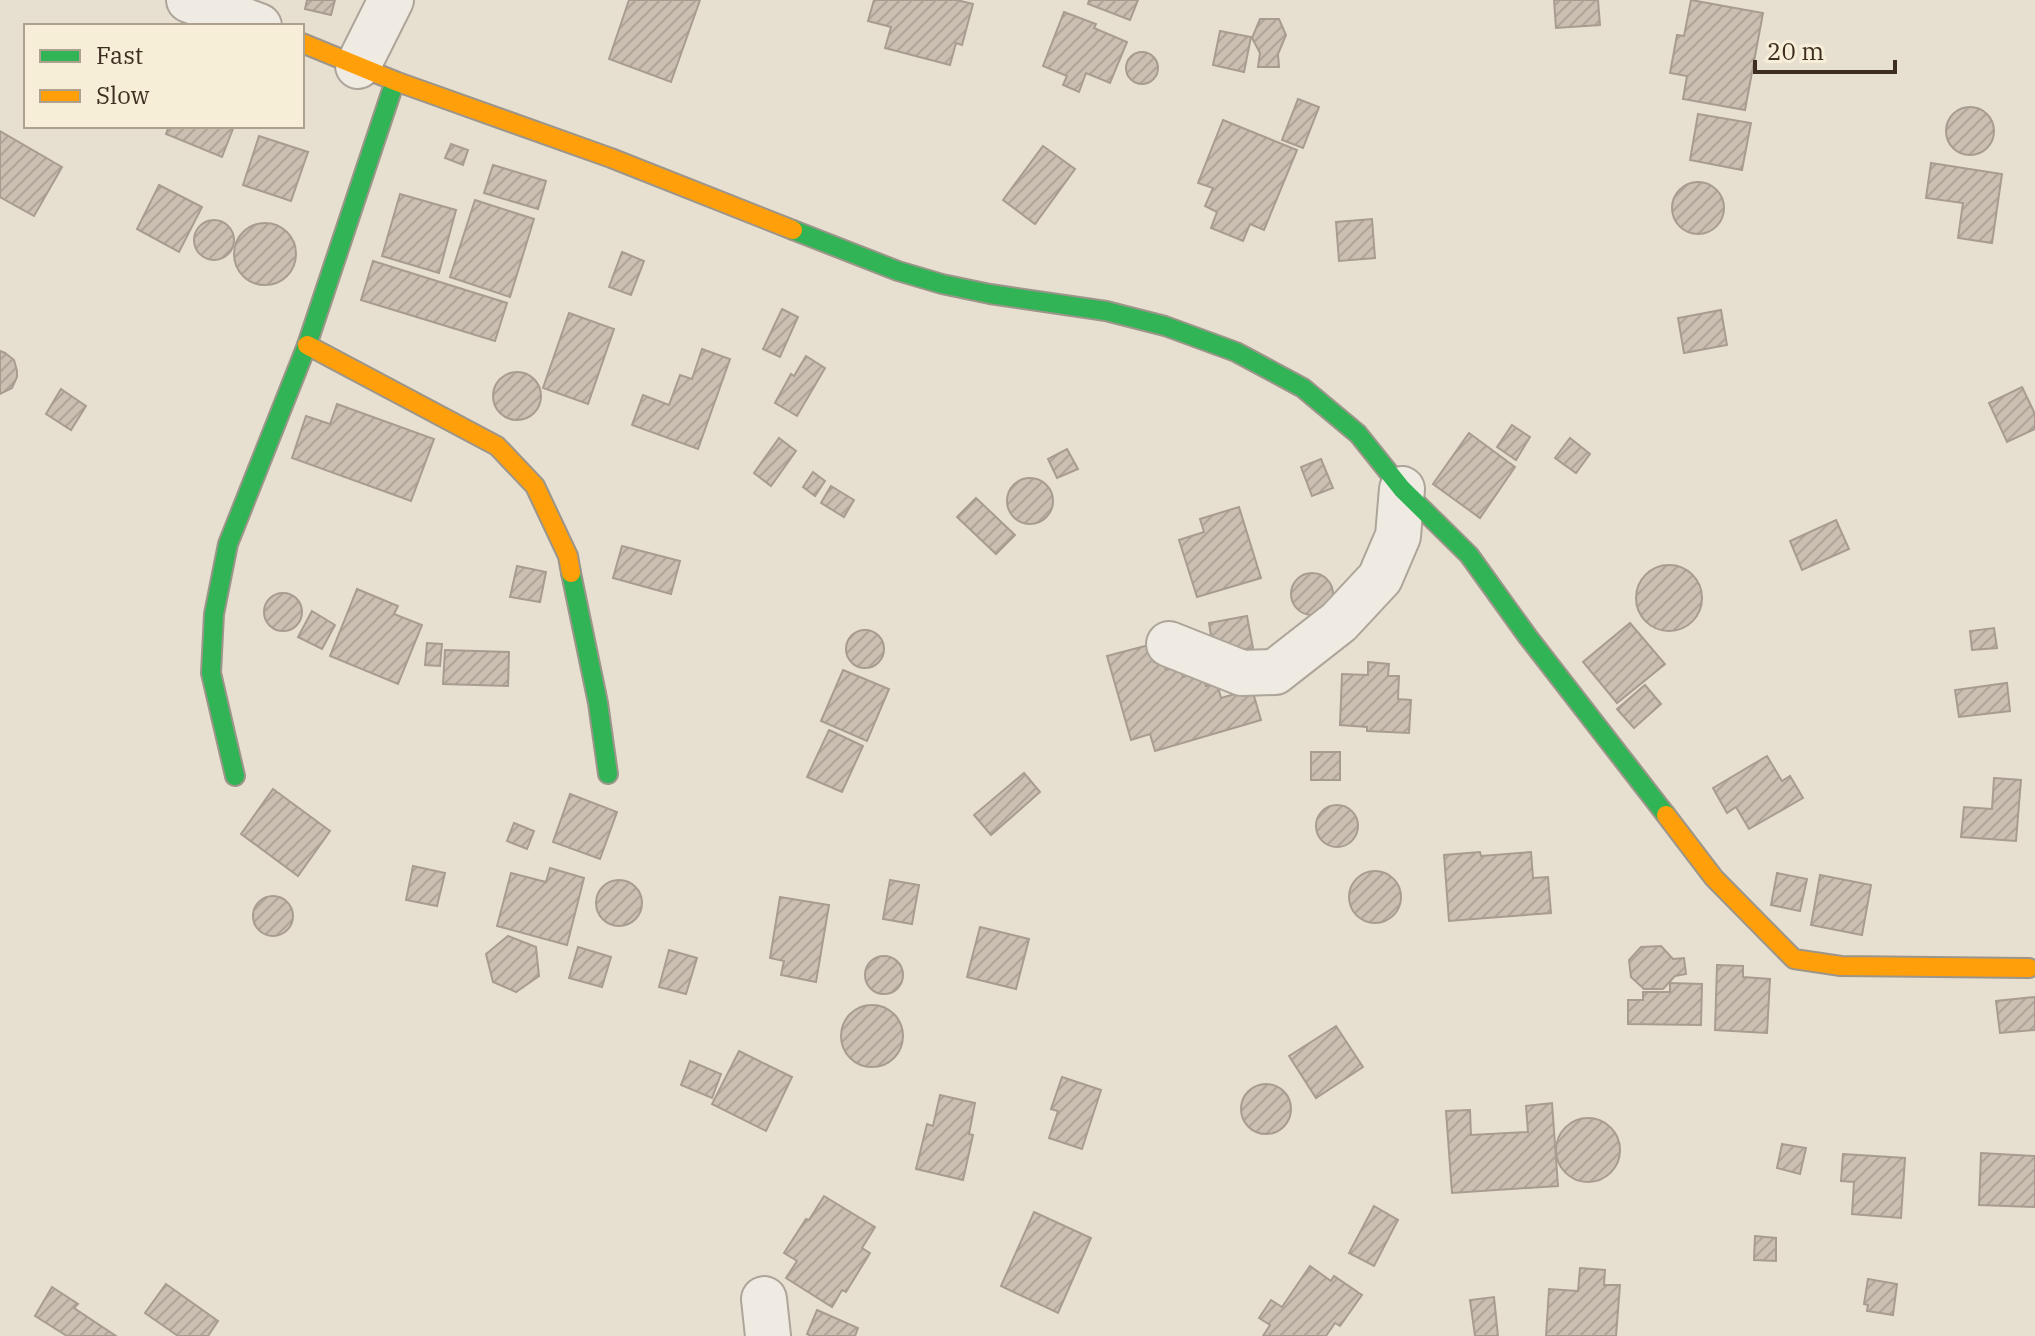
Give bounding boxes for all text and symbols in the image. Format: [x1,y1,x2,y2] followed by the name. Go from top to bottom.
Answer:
[24,24,304,128] legend
[1755,24,1895,74] scale bar
[1767,35,1824,67] text: 20 m
[96,39,143,71] text: Fast
[96,79,150,111] text: Slow

